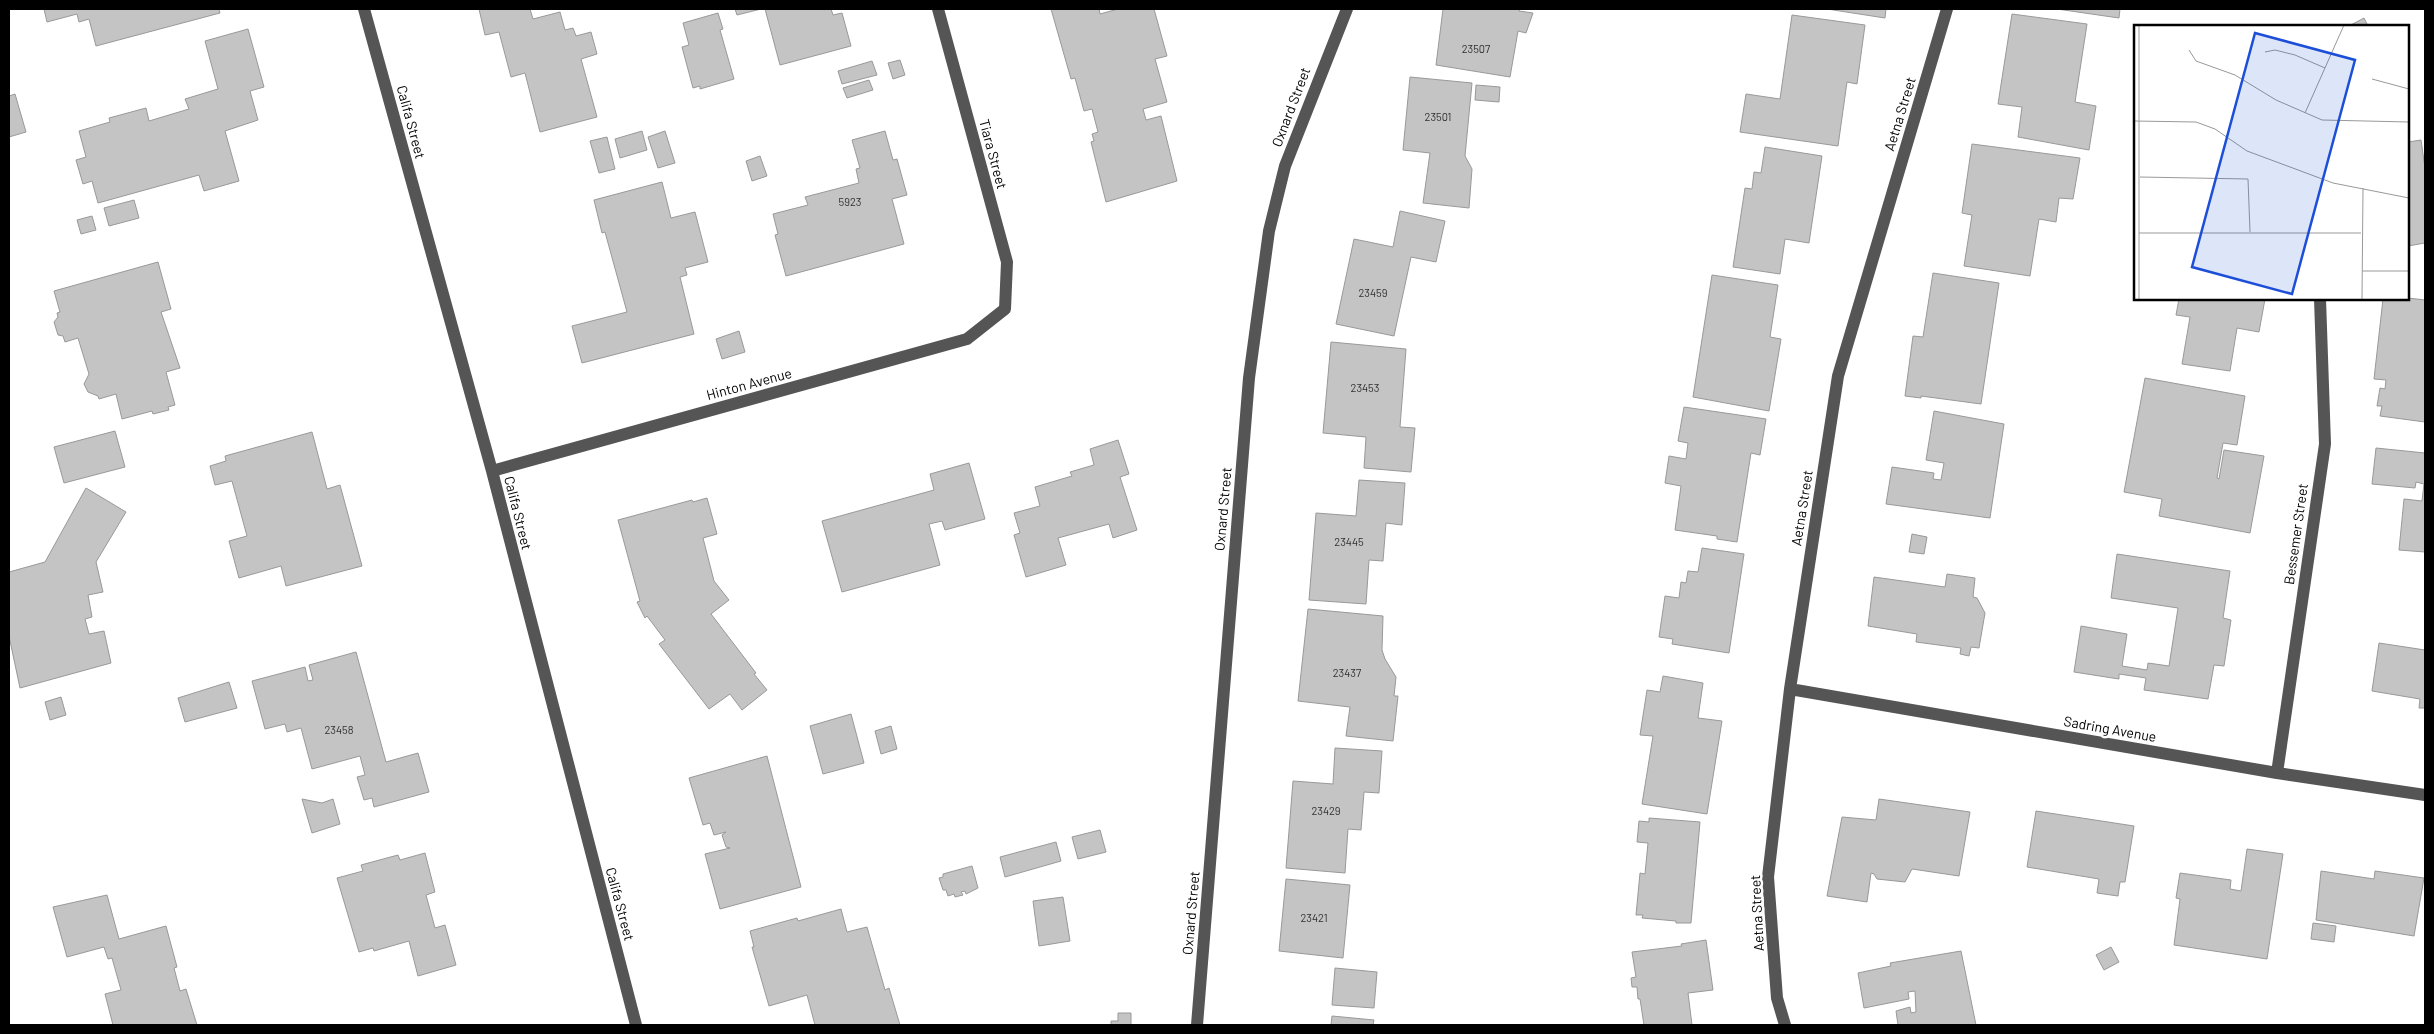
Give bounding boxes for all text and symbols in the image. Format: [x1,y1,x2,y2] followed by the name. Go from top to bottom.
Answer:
[2134,25,2409,300] inset map
[1462,42,1490,55] house number: 23507
[1268,65,1313,149] street label: Oxnard Street
[1880,75,1919,153] street label: Aetna Street
[394,83,429,160] street label: Califa Street
[1425,110,1451,123] house number: 23501
[976,117,1011,191] street label: Tiara Street
[839,195,861,208] house number: 5923
[1359,286,1388,299] house number: 23459
[704,364,793,403] street label: Hinton Avenue
[1351,381,1379,394] house number: 23453
[1210,466,1235,551] street label: Oxnard Street
[1787,469,1816,547] street label: Aetna Street
[501,474,536,551] street label: Califa Street
[2280,482,2311,586] street label: Bessemer Street
[1334,535,1364,548] house number: 23445
[1333,666,1361,679] house number: 23437
[2062,712,2158,745] street label: Sadring Avenue
[325,723,354,736] house number: 23458
[1311,804,1341,817] house number: 23429
[603,865,638,942] street label: Califa Street
[1178,870,1203,955] street label: Oxnard Street
[1746,874,1767,952] street label: Aetna Street
[1300,911,1328,924] house number: 23421

